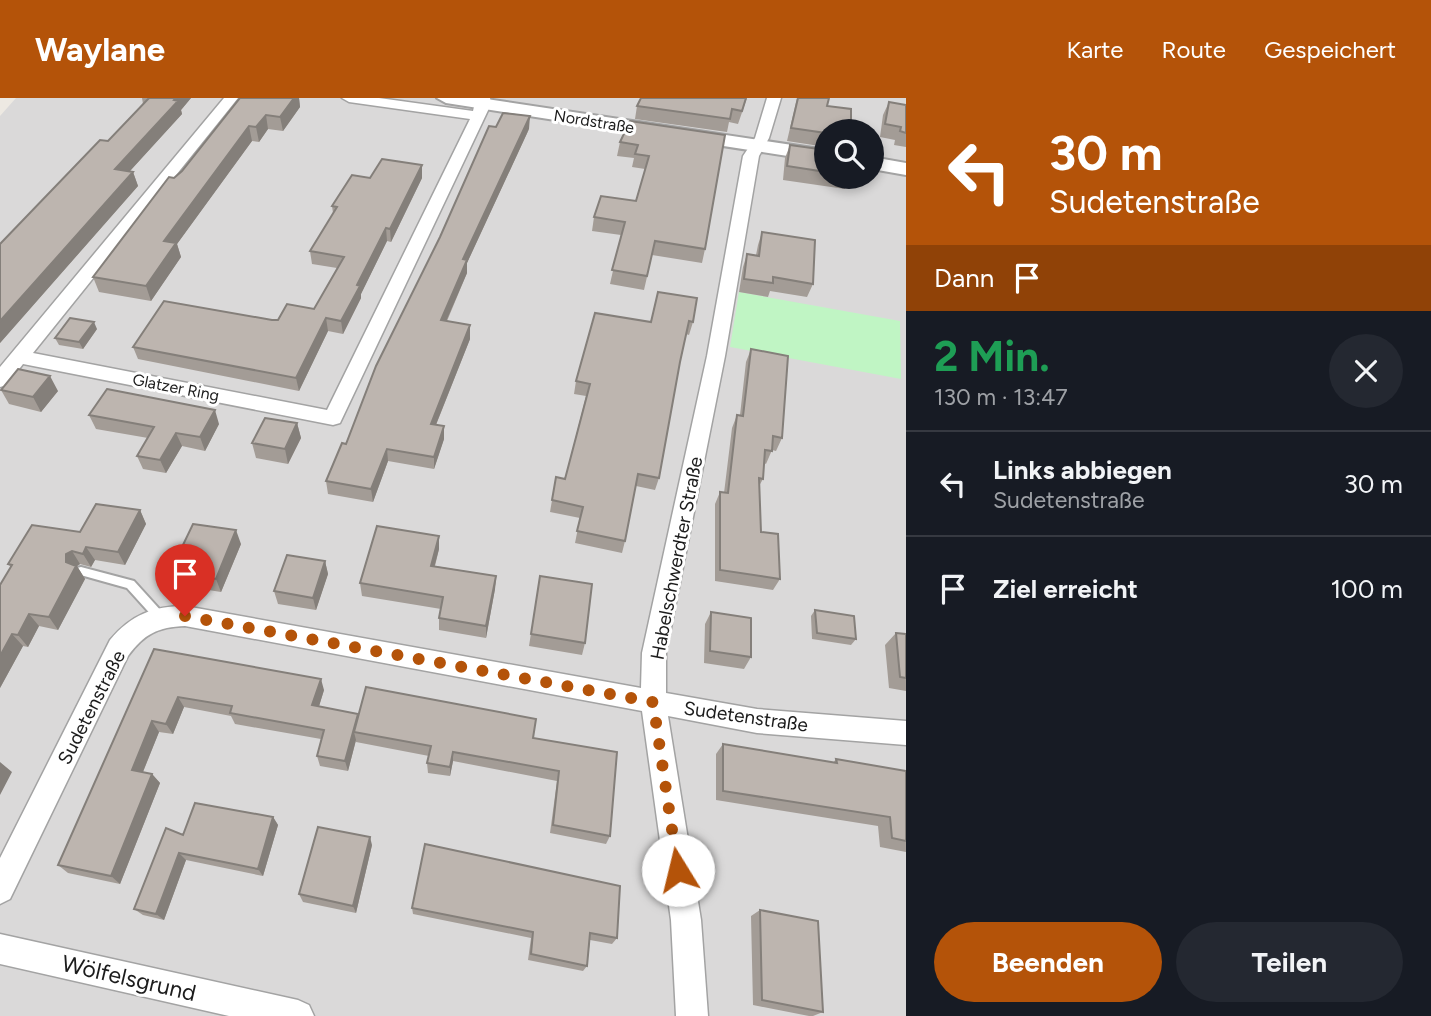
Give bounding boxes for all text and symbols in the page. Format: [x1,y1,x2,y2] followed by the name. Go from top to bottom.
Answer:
[35,30,165,69] text: Waylane
[1067,35,1123,64] text: Karte
[1161,35,1226,64] text: Route
[1264,35,1396,64] text: Gespeichert
[552,106,636,137] street label: Nordstraße
[814,119,884,189] map controls
[814,119,884,189] button: search
[1049,123,1162,182] text: 30 m
[934,126,1025,217] icon: left
[1049,183,1260,221] text: Sudetenstraße
[1008,259,1046,297] icon: arrive
[934,262,994,294] text: Dann
[934,331,1050,382] text: 2 Min.
[1329,334,1403,408] button: close
[131,370,221,405] street label: Glatzer Ring
[934,383,1068,411] text: 130 m · 13:47
[993,454,1172,486] text: Links abbiegen
[645,455,707,662] street label: Habelschwerdter Straße
[934,465,972,503] icon: left
[1344,468,1403,500] text: 30 m
[993,486,1144,514] text: Sudetenstraße
[155,544,215,616] pin
[166,555,204,593] icon: arrive
[934,570,972,608] icon: arrive
[993,573,1138,605] text: Ziel erreicht
[1330,573,1403,605] text: 100 m
[53,646,130,768] street label: Sudetenstraße
[682,696,809,737] street label: Sudetenstraße
[641,833,715,907] position arrow
[934,922,1162,1002] button: Beenden
[1176,922,1403,1002] button: Teilen
[59,949,199,1007] street label: Wölfelsgrund

